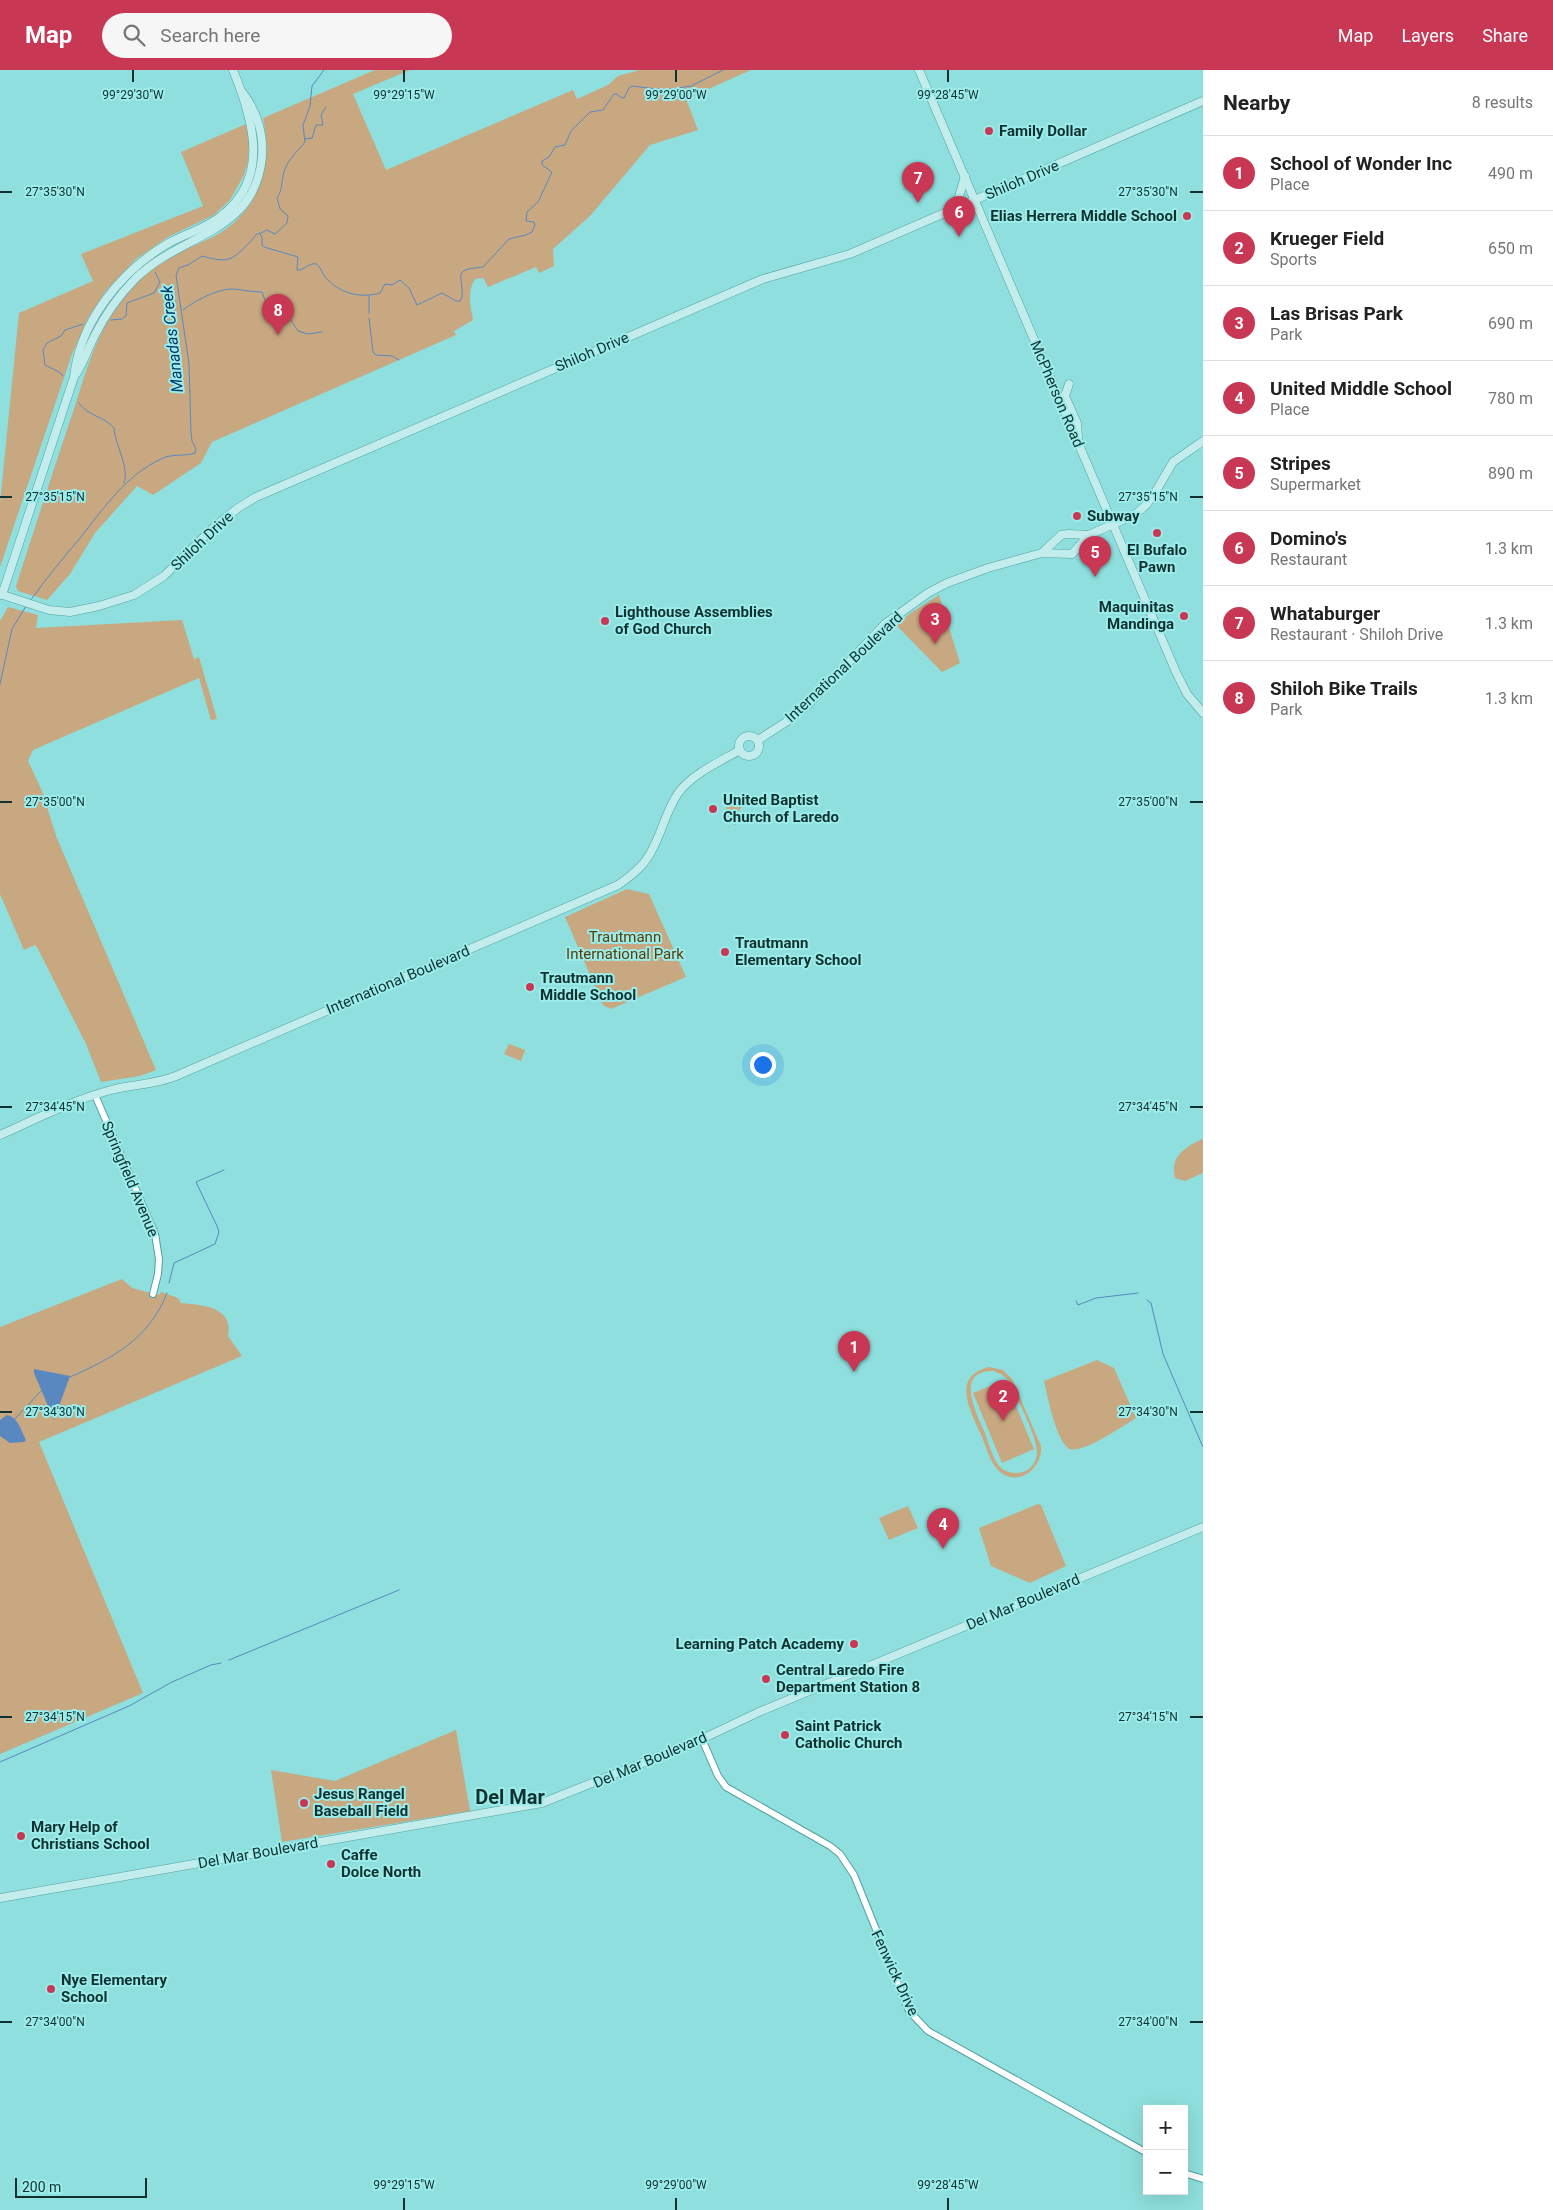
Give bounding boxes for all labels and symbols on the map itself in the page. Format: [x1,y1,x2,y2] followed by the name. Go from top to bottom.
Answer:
[102,88,164,102] text: 99°29'30"W
[373,88,435,102] text: 99°29'15"W
[645,88,707,102] text: 99°29'00"W
[917,88,979,102] text: 99°28'45"W
[999,122,1087,140] place label: Family Dollar
[983,125,995,137] marker: Family Dollar
[982,156,1062,204] street label: Shiloh Drive
[902,162,934,203] pin: 7
[25,185,85,199] text: 27°35'30"N
[1118,185,1178,199] text: 27°35'30"N
[943,196,975,237] pin: 6
[990,207,1177,225] place label: Elias Herrera Middle School
[1181,210,1193,222] marker: Elias Herrera Middle School
[157,283,187,394] water label: Manadas Creek
[262,294,294,335] pin: 8
[552,328,632,376] street label: Shiloh Drive
[1026,338,1088,450] street label: McPherson Road
[25,490,85,504] text: 27°35'15"N
[1118,490,1178,504] text: 27°35'15"N
[1087,507,1140,525] place label: Subway
[167,508,237,574] street label: Shiloh Drive
[1071,510,1083,522] marker: Subway
[1151,527,1163,539] marker: El Bufalo Pawn
[1079,536,1111,577] pin: 5
[1127,541,1187,576] place label: El Bufalo Pawn
[1099,598,1174,633] place label: Maquinitas Mandinga
[615,603,773,638] place label: Lighthouse Assemblies of God Church
[919,603,951,644] pin: 3
[782,608,906,726] street label: International Boulevard
[1178,610,1190,622] marker: Maquinitas Mandinga
[599,615,611,627] marker: Lighthouse Assemblies of God Church
[723,791,839,826] place label: United Baptist Church of Laredo
[25,795,85,809] text: 27°35'00"N
[1118,795,1178,809] text: 27°35'00"N
[707,803,719,815] marker: United Baptist Church of Laredo
[566,928,684,963] park label: Trautmann International Park
[735,934,861,969] place label: Trautmann Elementary School
[324,942,472,1018] street label: International Boulevard
[719,946,731,958] marker: Trautmann Elementary School
[540,969,636,1004] place label: Trautmann Middle School
[524,981,536,993] marker: Trautmann Middle School
[750,1052,776,1078] your location
[25,1100,85,1114] text: 27°34'45"N
[1118,1100,1178,1114] text: 27°34'45"N
[98,1118,163,1240] street label: Springfield Avenue
[838,1331,870,1372] pin: 1
[987,1380,1019,1421] pin: 2
[25,1405,85,1419] text: 27°34'30"N
[1118,1405,1178,1419] text: 27°34'30"N
[927,1508,959,1549] pin: 4
[964,1570,1082,1634] street label: Del Mar Boulevard
[676,1635,844,1653] place label: Learning Patch Academy
[848,1638,860,1650] marker: Learning Patch Academy
[776,1661,920,1696] place label: Central Laredo Fire Department Station 8
[760,1673,772,1685] marker: Central Laredo Fire Department Station 8
[25,1710,85,1724] text: 27°34'15"N
[1118,1710,1178,1724] text: 27°34'15"N
[795,1717,902,1752] place label: Saint Patrick Catholic Church
[591,1728,709,1792] street label: Del Mar Boulevard
[779,1729,791,1741] marker: Saint Patrick Catholic Church
[314,1785,408,1820] place label: Jesus Rangel Baseball Field
[475,1785,545,1809] district label: Del Mar
[298,1797,310,1809] marker: Jesus Rangel Baseball Field
[31,1818,150,1853] place label: Mary Help of Christians School
[15,1830,27,1842] marker: Mary Help of Christians School
[197,1834,319,1872] street label: Del Mar Boulevard
[341,1846,421,1881] place label: Caffe Dolce North
[325,1858,337,1870] marker: Caffe Dolce North
[867,1927,923,2019] street label: Fenwick Drive
[61,1971,168,2006] place label: Nye Elementary School
[45,1983,57,1995] marker: Nye Elementary School
[25,2015,85,2029] text: 27°34'00"N
[1118,2015,1178,2029] text: 27°34'00"N
[15,2175,148,2198] scale bar
[373,2178,435,2192] text: 99°29'15"W
[645,2178,707,2192] text: 99°29'00"W
[917,2178,979,2192] text: 99°28'45"W

